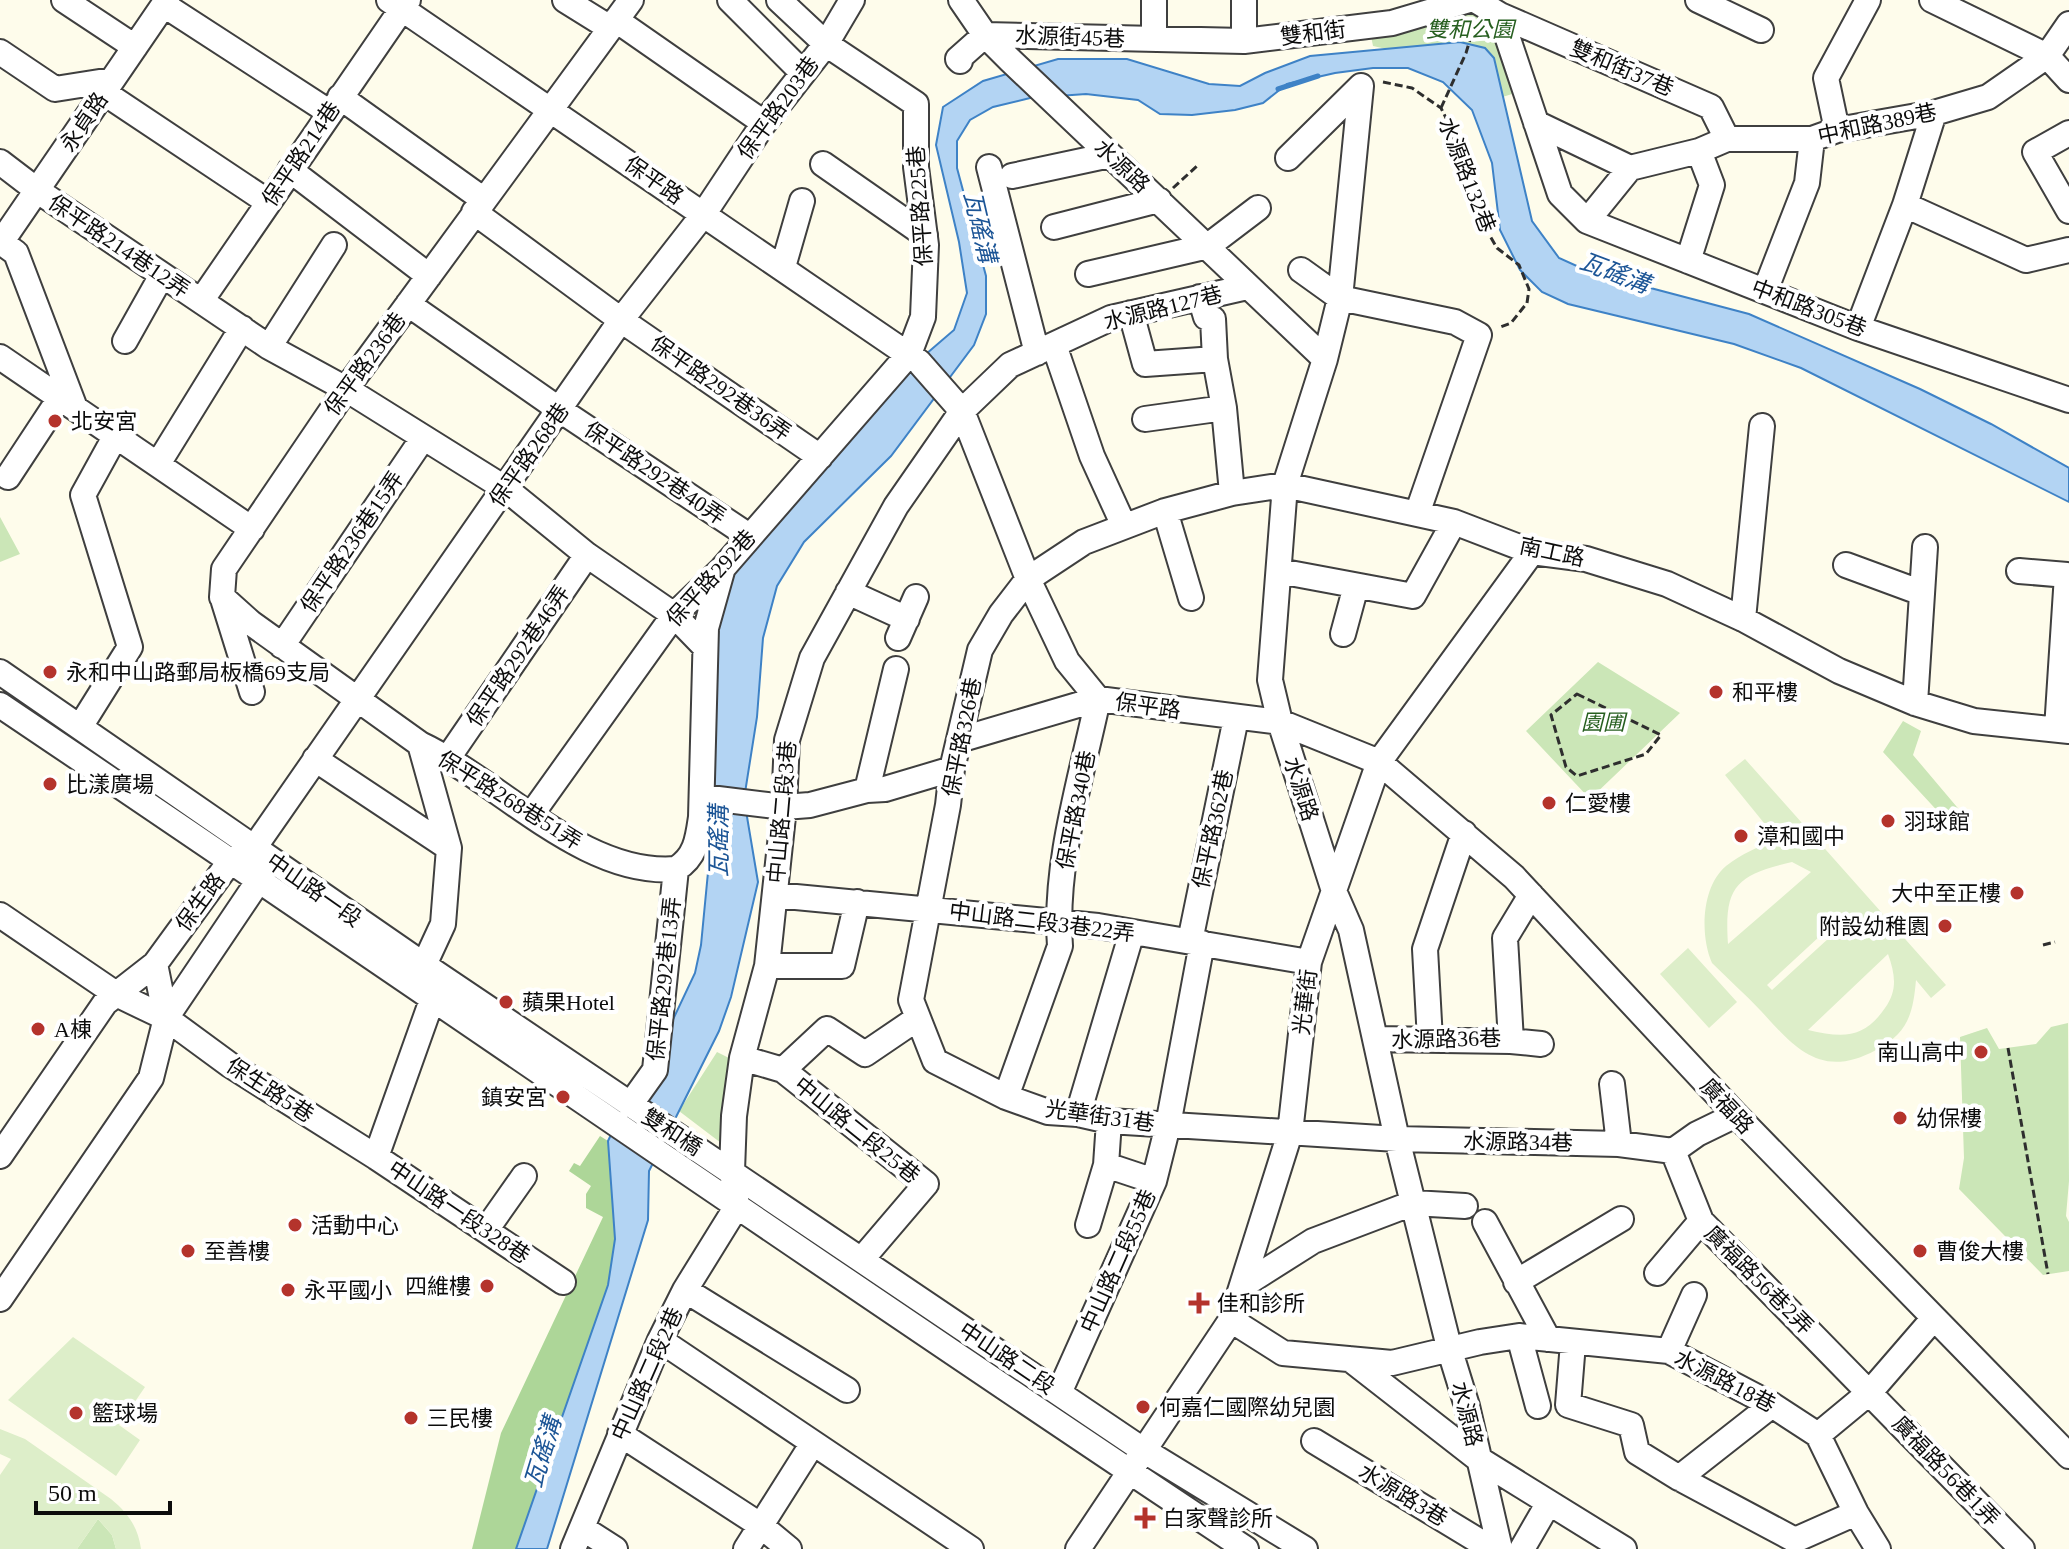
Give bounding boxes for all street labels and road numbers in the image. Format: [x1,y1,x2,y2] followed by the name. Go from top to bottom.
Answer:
[1279,17,1347,49] street label: 雙和街
[1015,23,1125,51] street label: 水源街45巷
[1566,35,1678,101] street label: 雙和街37巷
[732,52,824,164] street label: 保平路203巷
[55,88,113,156] street label: 永貞路
[257,97,345,211] street label: 保平路214巷
[1815,99,1939,149] street label: 中和路389巷
[1434,114,1500,236] street label: 水源路132巷
[1089,134,1155,198] street label: 水源路
[903,145,937,267] street label: 保平路225巷
[620,151,688,209] street label: 保平路
[44,189,194,303] street label: 保平路214巷12弄
[1748,275,1870,341] street label: 中和路305巷
[1101,281,1225,335] street label: 水源路127巷
[319,308,411,420] street label: 保平路236巷
[646,330,796,446] street label: 保平路292巷36弄
[484,398,574,512] street label: 保平路268巷
[580,416,730,530] street label: 保平路292巷40弄
[295,467,409,617] street label: 保平路236巷15弄
[661,525,761,631] street label: 保平路292巷
[1517,533,1587,571] street label: 南工路
[461,581,575,731] street label: 保平路292巷46弄
[938,675,986,799] street label: 保平路326巷
[1114,689,1182,723] street label: 保平路
[763,740,801,884] street label: 中山路二段3巷
[433,746,587,854] street label: 保平路268巷51弄
[1052,748,1100,872] street label: 保平路340巷
[1279,754,1323,824] street label: 水源路
[1188,767,1238,891] street label: 保平路362巷
[262,848,366,932] street label: 中山路一段
[170,868,230,936] street label: 保生路
[643,896,685,1062] street label: 保平路292巷13弄
[948,898,1136,946] street label: 中山路二段3巷22弄
[1289,968,1321,1036] street label: 光華街
[1391,1026,1501,1052] street label: 水源路36巷
[222,1053,318,1127] street label: 保生路5巷
[789,1072,925,1188] street label: 中山路二段25巷
[1695,1073,1759,1139] street label: 廣福路
[1044,1096,1156,1136] street label: 光華街31巷
[638,1104,706,1160] street label: 雙和橋
[1463,1129,1573,1155] street label: 水源路34巷
[384,1155,534,1269] street label: 中山路一段328巷
[1075,1186,1161,1336] street label: 中山路二段55巷
[1700,1221,1818,1339] street label: 廣福路56巷2弄
[606,1304,688,1444] street label: 中山路二段2巷
[954,1317,1060,1399] street label: 中山路二段
[1670,1345,1780,1417] street label: 水源路18巷
[1447,1379,1487,1449] street label: 水源路
[1887,1411,2005,1531] street label: 廣福路56巷1弄
[1354,1459,1452,1531] street label: 水源路3巷

